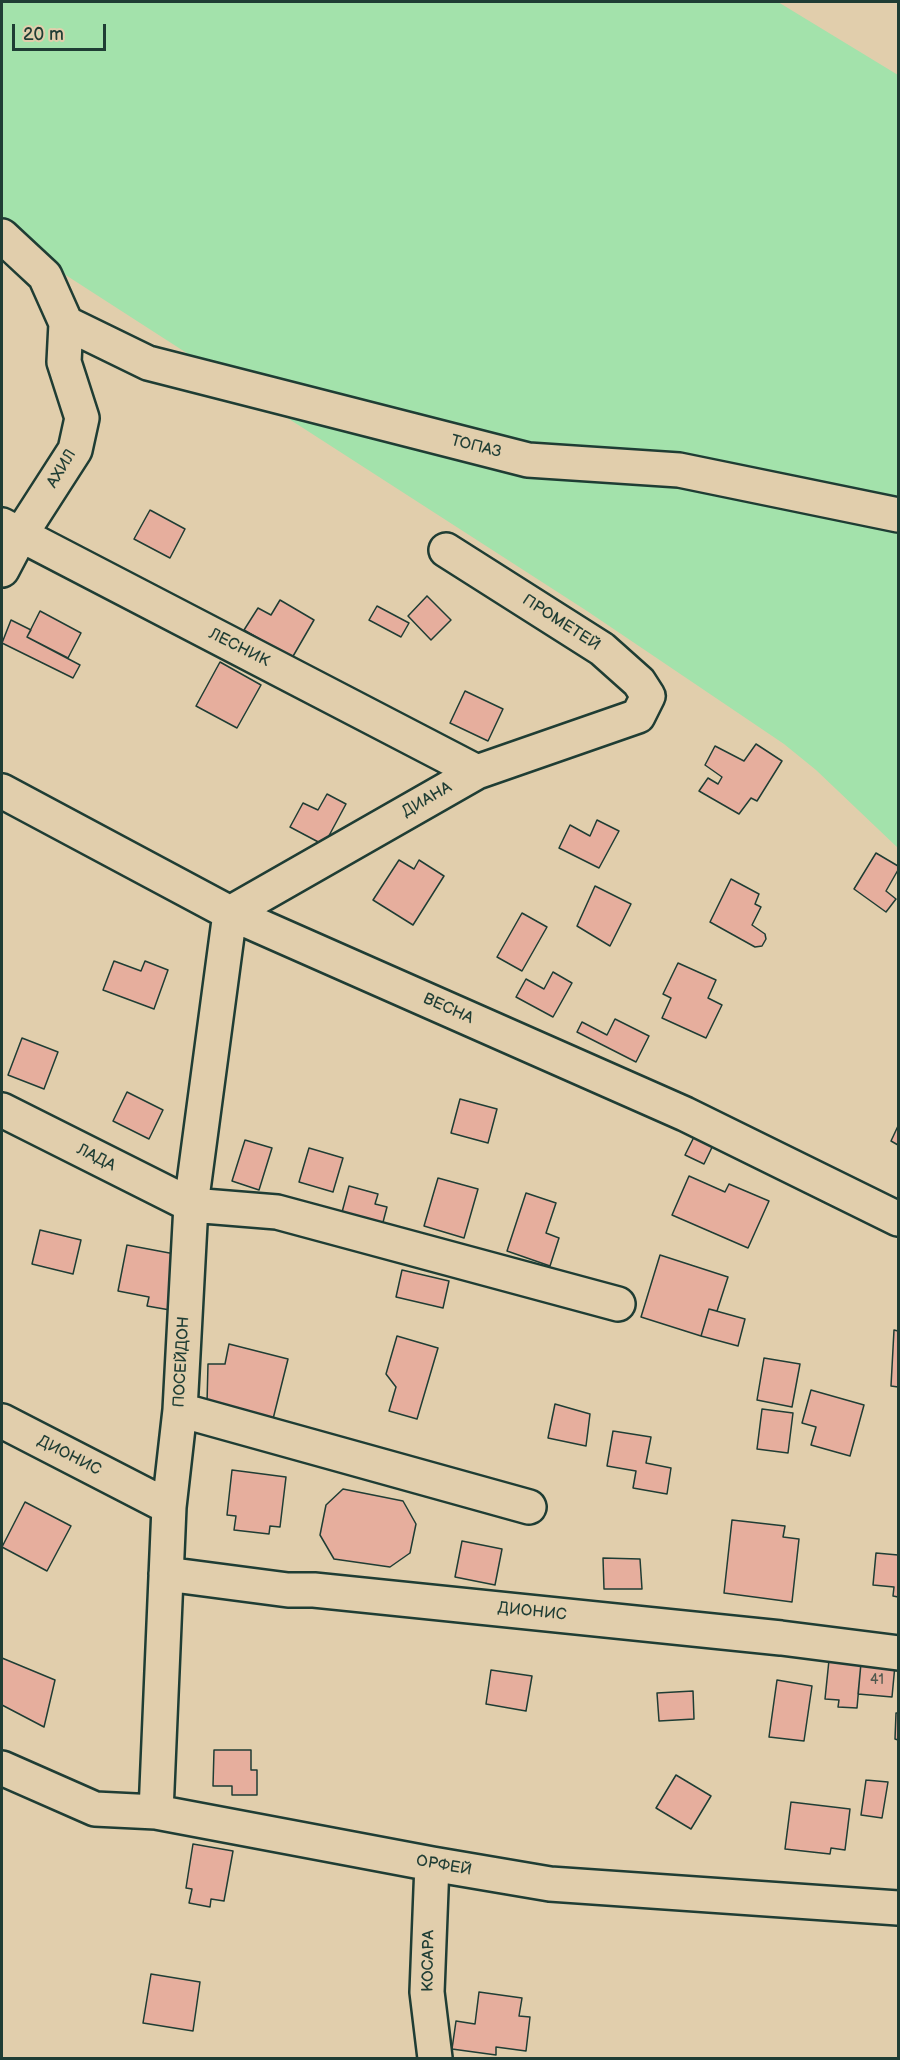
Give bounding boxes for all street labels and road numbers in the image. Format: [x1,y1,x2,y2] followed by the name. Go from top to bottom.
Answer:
[449,432,503,462] street label: ТОПАЗ
[43,446,81,492] street label: АХИЛ
[518,591,604,655] street label: ПРОМЕТЕЙ
[205,625,273,671] street label: ЛЕСНИК
[399,778,455,822] street label: ДИАНА
[420,989,476,1029] street label: ВЕСНА
[73,1140,119,1176] street label: ЛАДА
[170,1316,194,1408] street label: ПОСЕЙДОН
[34,1432,104,1480] street label: ДИОНИС
[497,1599,567,1625] street label: ДИОНИС
[415,1852,473,1880] street label: ОРФЕЙ
[419,1930,439,1992] street label: КОСАРА

